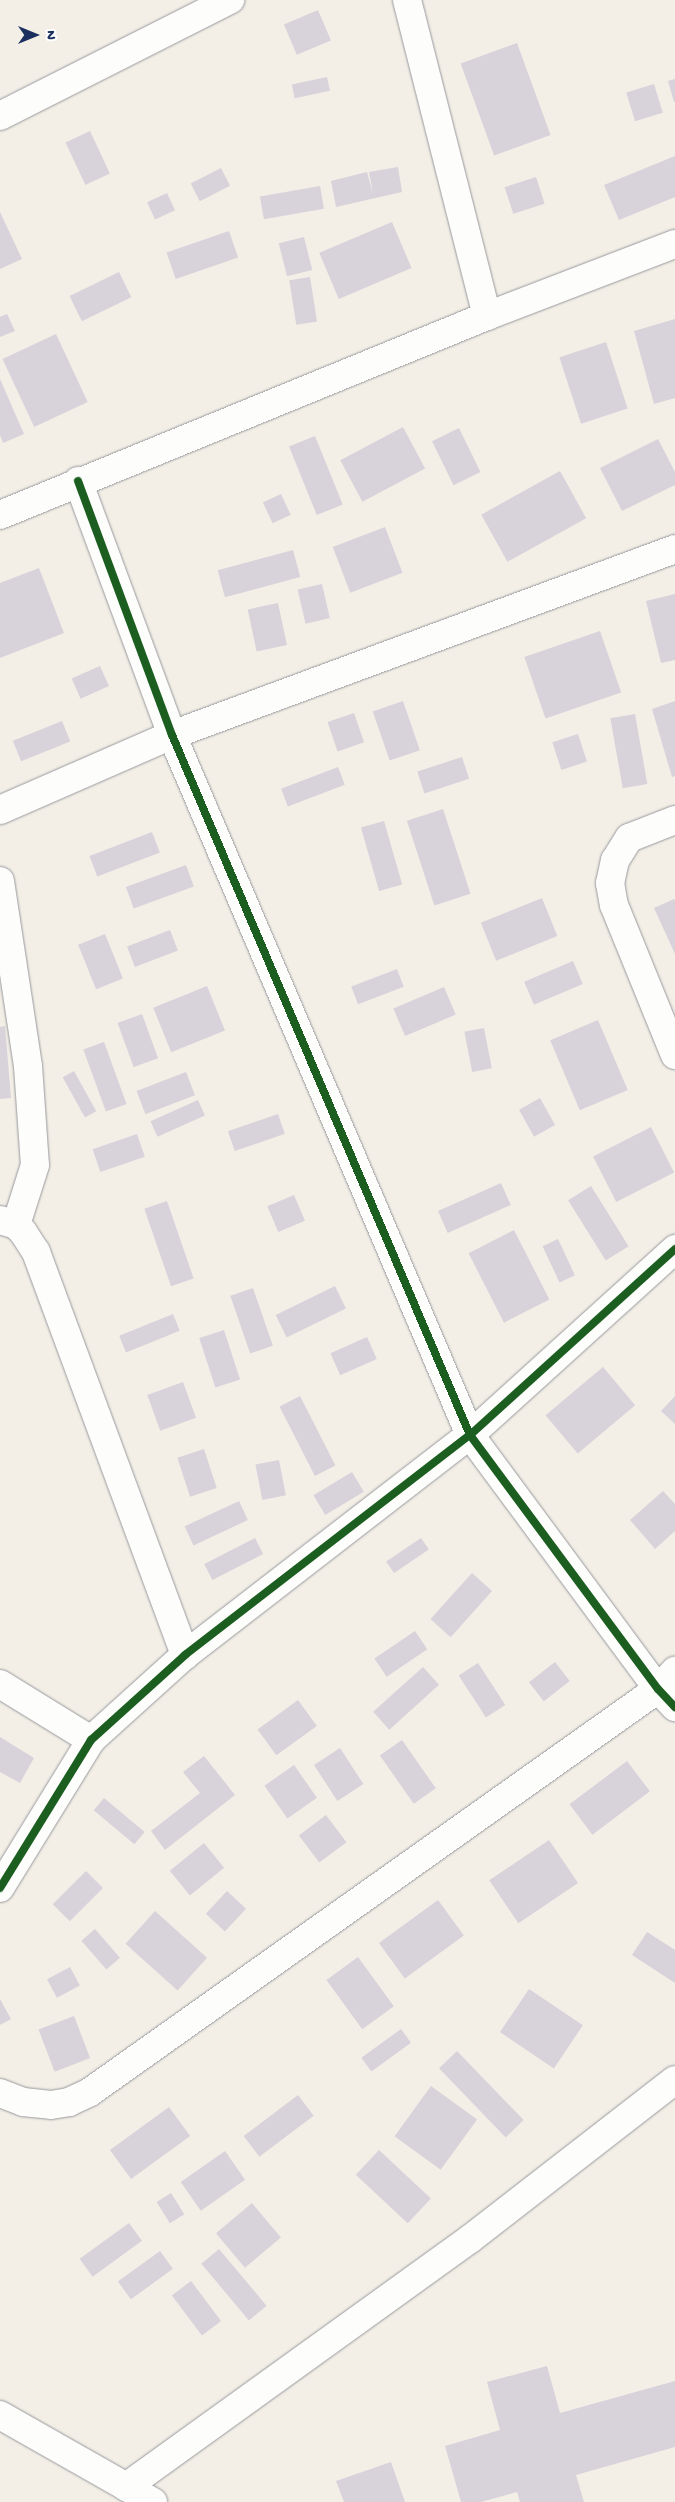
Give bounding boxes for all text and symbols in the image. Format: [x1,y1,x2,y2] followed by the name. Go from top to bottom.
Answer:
[10,10,60,60] north arrow
[42,30,59,40] text: N

